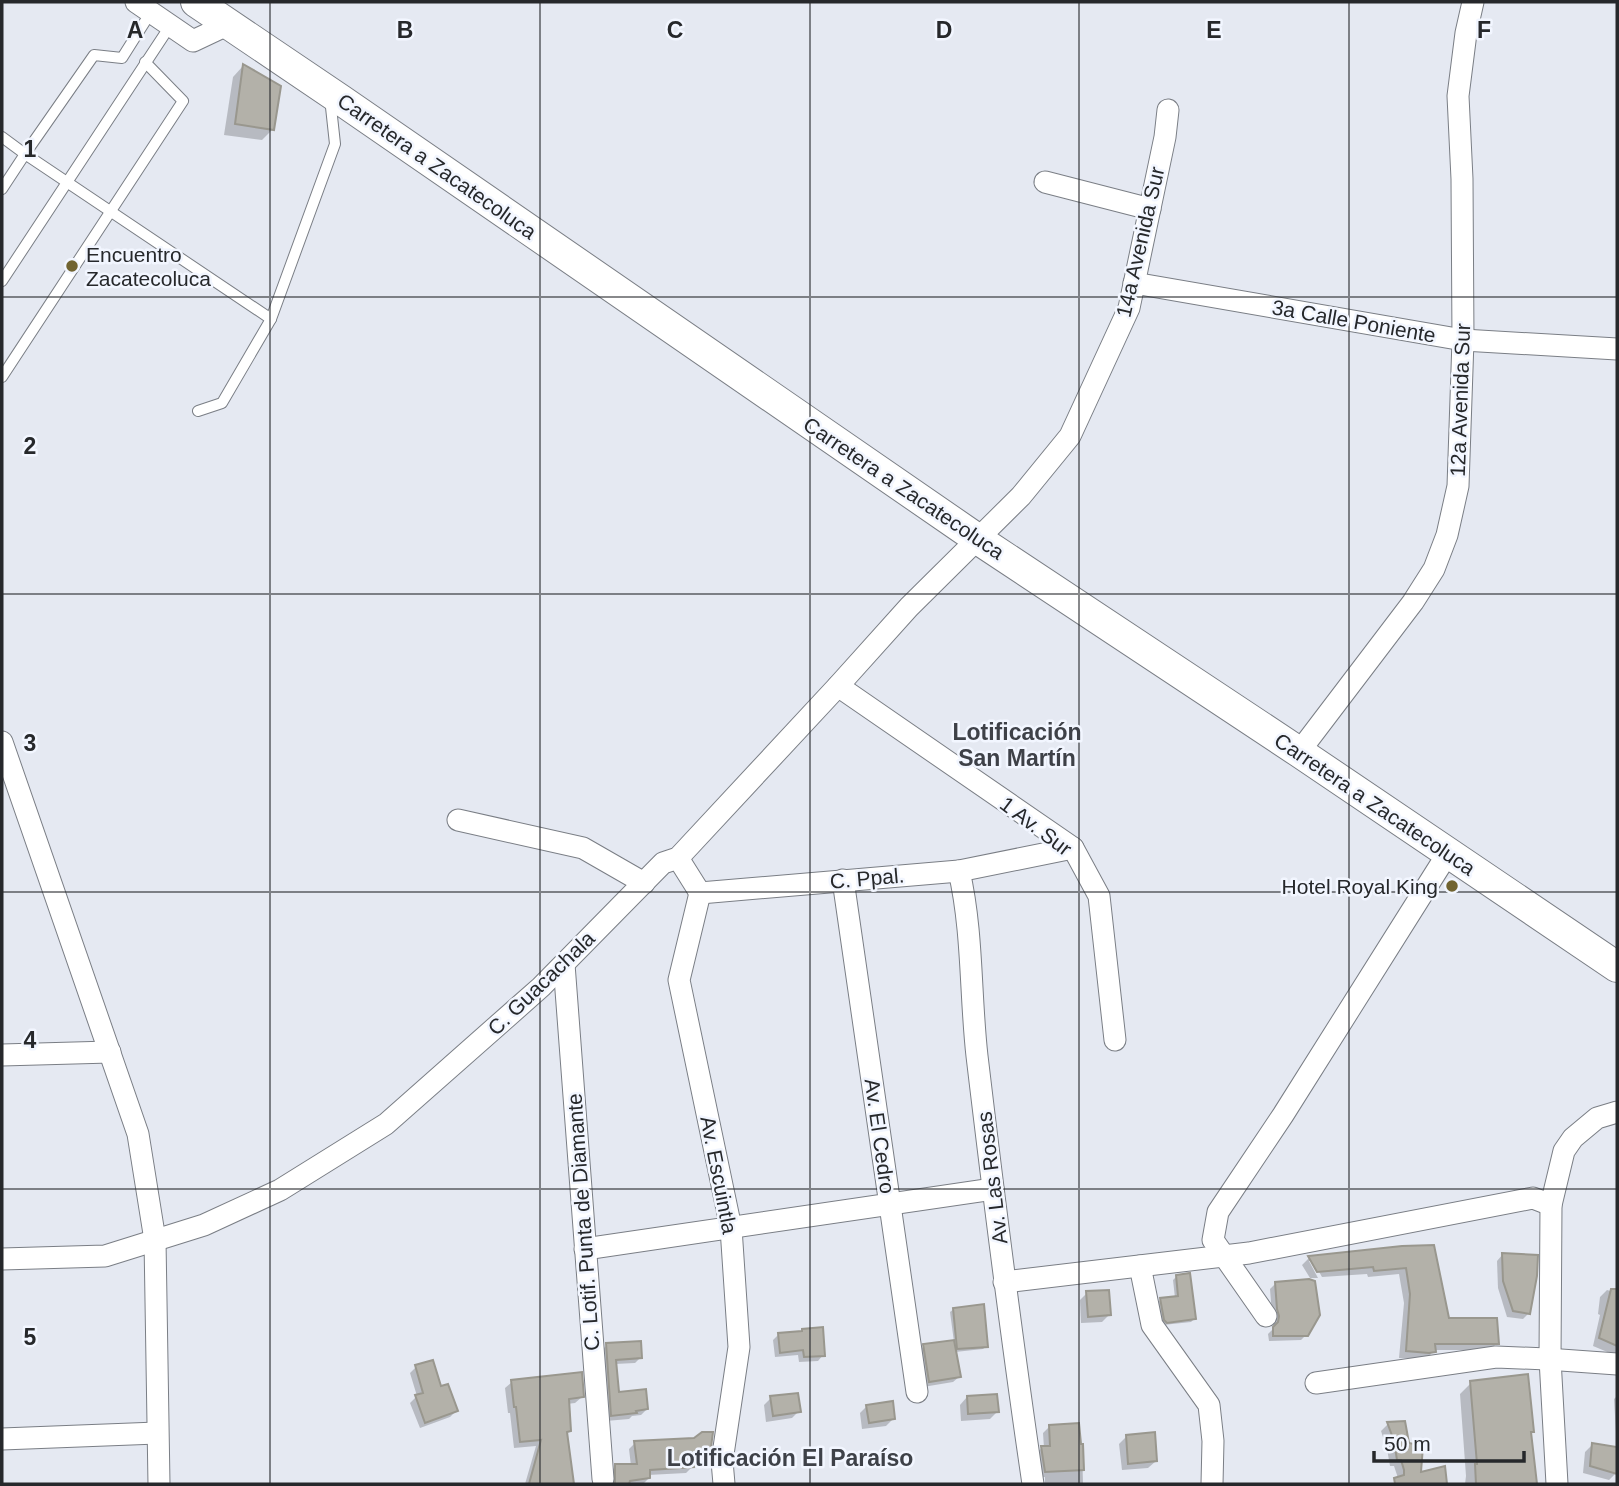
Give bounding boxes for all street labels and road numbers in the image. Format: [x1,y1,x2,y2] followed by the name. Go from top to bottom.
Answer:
[333,89,541,244] street label: Carretera a Zacatecoluca
[1112,165,1168,319] street label: 14a Avenida Sur
[1270,295,1438,347] street label: 3a Calle Poniente
[1446,323,1474,477] street label: 12a Avenida Sur
[799,412,1009,564] street label: Carretera a Zacatecoluca
[1270,728,1480,880] street label: Carretera a Zacatecoluca
[996,792,1076,860] street label: 1 Av. Sur
[829,863,905,893] street label: C. Ppal.
[483,926,599,1040] street label: C. Guacachala
[861,1077,899,1195] street label: Av. El Cedro
[563,1093,603,1351] street label: C. Lotif. Punta de Diamante
[972,1110,1012,1246] street label: Av. Las Rosas
[696,1114,742,1236] street label: Av. Escuintla

